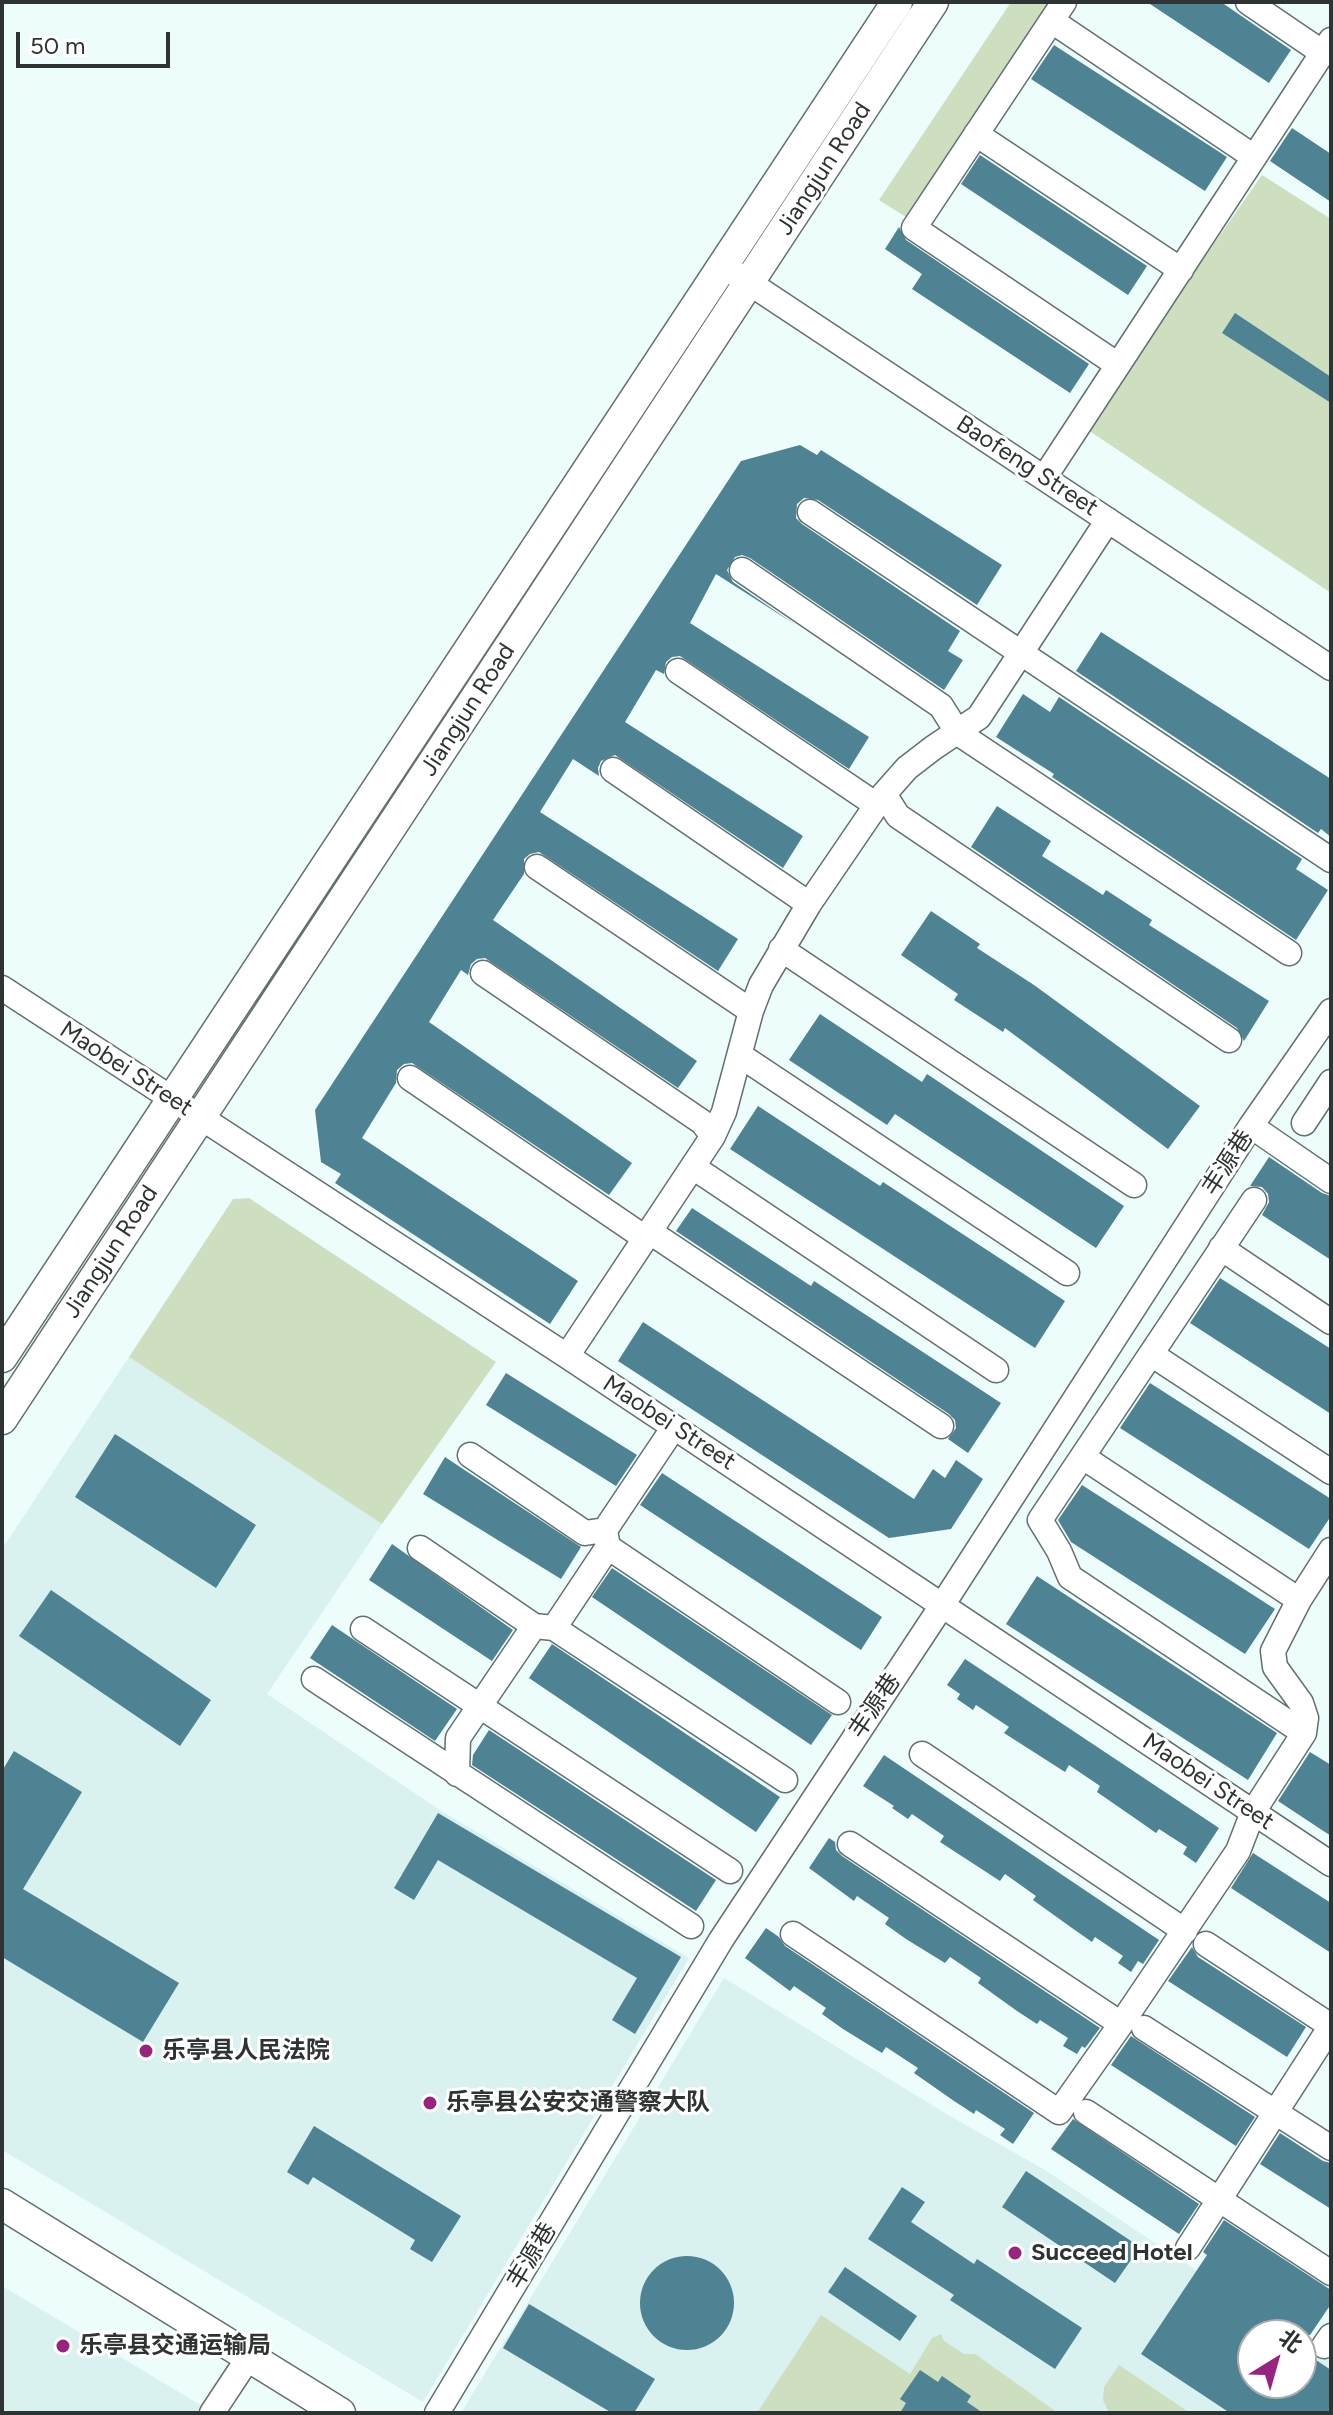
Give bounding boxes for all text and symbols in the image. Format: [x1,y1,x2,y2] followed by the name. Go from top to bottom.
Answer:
[20,16,174,66] scale bar
[30,31,86,60] text: 50 m
[771,97,877,241] street label: Jiangjun Road
[951,409,1103,523] street label: Baofeng Street
[415,638,521,782] street label: Jiangjun Road
[54,1015,198,1123] street label: Maobei Street
[1196,1125,1260,1201] street label: 丰源巷
[58,1180,164,1324] street label: Jiangjun Road
[597,1369,741,1477] street label: Maobei Street
[843,1668,907,1744] street label: 丰源巷
[1137,1727,1279,1837] street label: Maobei Street
[162,2037,330,2065] place label: 乐亭县人民法院
[137,2042,155,2060] marker: 乐亭县人民法院
[446,2089,710,2117] place label: 乐亭县公安交通警察大队
[421,2094,439,2112] marker: 乐亭县公安交通警察大队
[501,2218,563,2294] street label: 丰源巷
[1031,2239,1193,2267] place label: Succeed Hotel
[1006,2244,1024,2262] marker: Succeed Hotel
[1237,2319,1317,2399] north arrow
[1274,2324,1307,2358] text: 北
[79,2332,271,2360] place label: 乐亭县交通运输局
[54,2337,72,2355] marker: 乐亭县交通运输局

